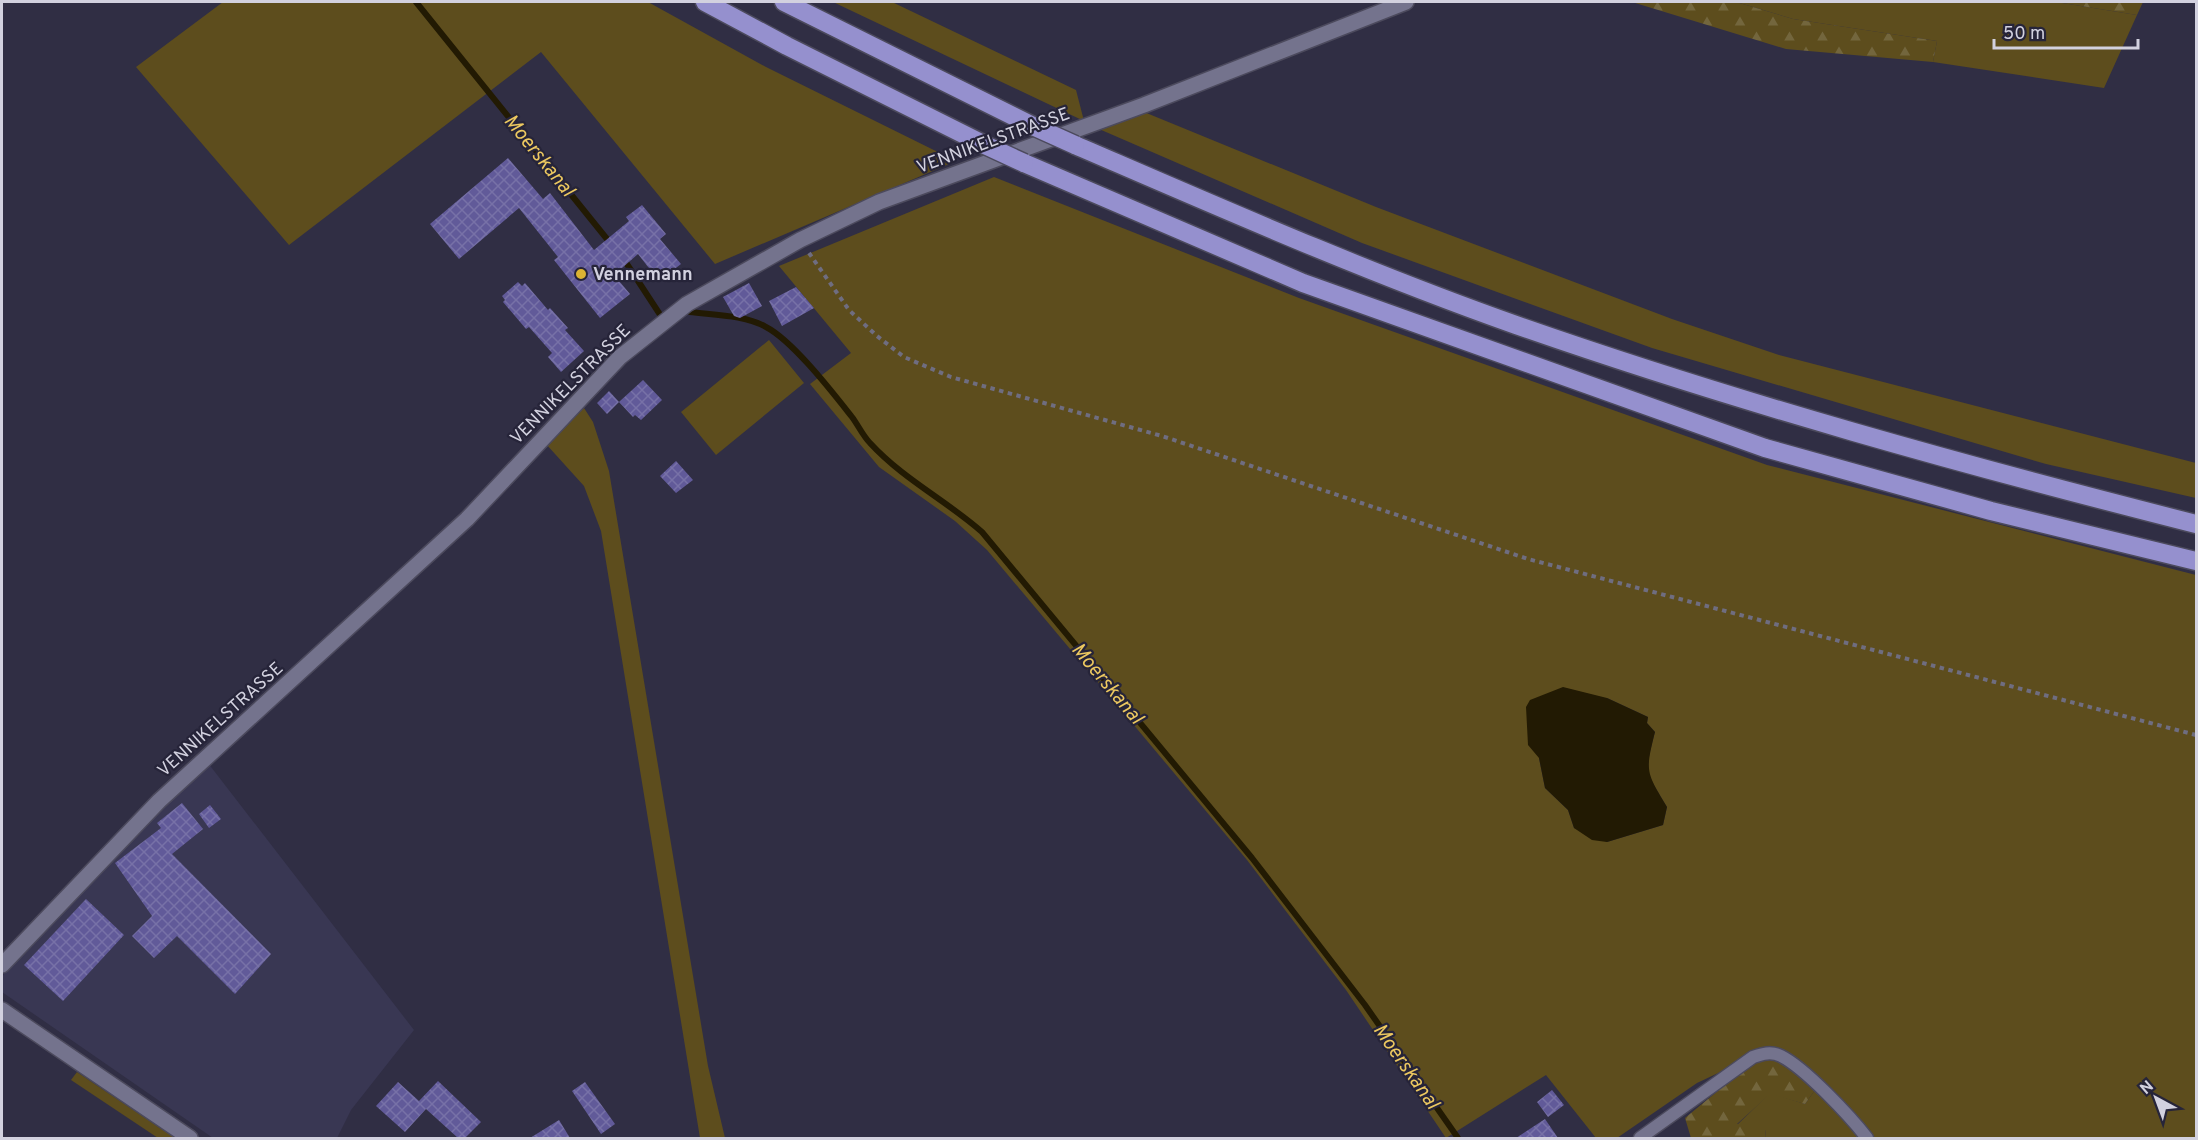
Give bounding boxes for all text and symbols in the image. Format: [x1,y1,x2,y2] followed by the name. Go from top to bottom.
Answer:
[1994,12,2138,50] scale bar
[2003,23,2045,46] text: 50 m
[914,103,1073,180] street label: VENNIKELSTRASSE
[497,110,580,204] water label: Moerskanal
[593,264,693,287] place label: Vennemann
[574,267,588,281] marker: Vennemann
[506,320,636,450] street label: VENNIKELSTRASSE
[1065,638,1149,731] water label: Moerskanal
[153,658,289,783] street label: VENNIKELSTRASSE
[1366,1019,1445,1116] water label: Moerskanal
[2126,1068,2186,1128] north arrow
[2137,1077,2158,1100] text: N

